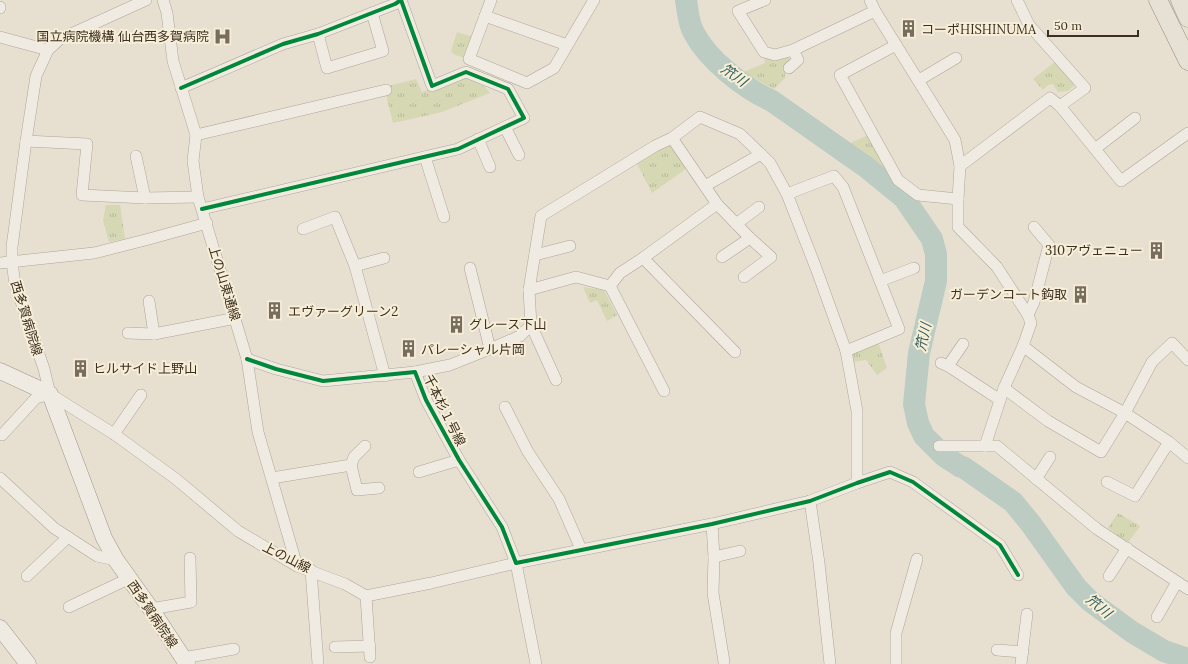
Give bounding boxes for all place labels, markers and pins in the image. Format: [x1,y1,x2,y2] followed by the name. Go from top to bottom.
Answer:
[898,19,918,39] building icon: コーポHISHINUMA
[921,21,1037,38] place label: コーポHISHINUMA
[212,26,232,46] hospital icon: 国立病院機構 仙台西多賀病院
[37,28,209,45] place label: 国立病院機構 仙台西多賀病院
[1146,240,1166,260] building icon: 310アヴェニュー
[1045,242,1143,259] place label: 310アヴェニュー
[1070,284,1090,304] building icon: ガーデンコート鈎取
[950,286,1067,303] place label: ガーデンコート鈎取
[265,301,285,321] building icon: エヴァーグリーン2
[288,303,398,320] place label: エヴァーグリーン2
[446,314,466,334] building icon: グレース下山
[469,316,546,333] place label: グレース下山
[398,339,418,359] building icon: パレーシャル片岡
[421,341,525,358] place label: パレーシャル片岡
[70,358,90,378] building icon: ヒルサイド上野山
[93,360,197,377] place label: ヒルサイド上野山

